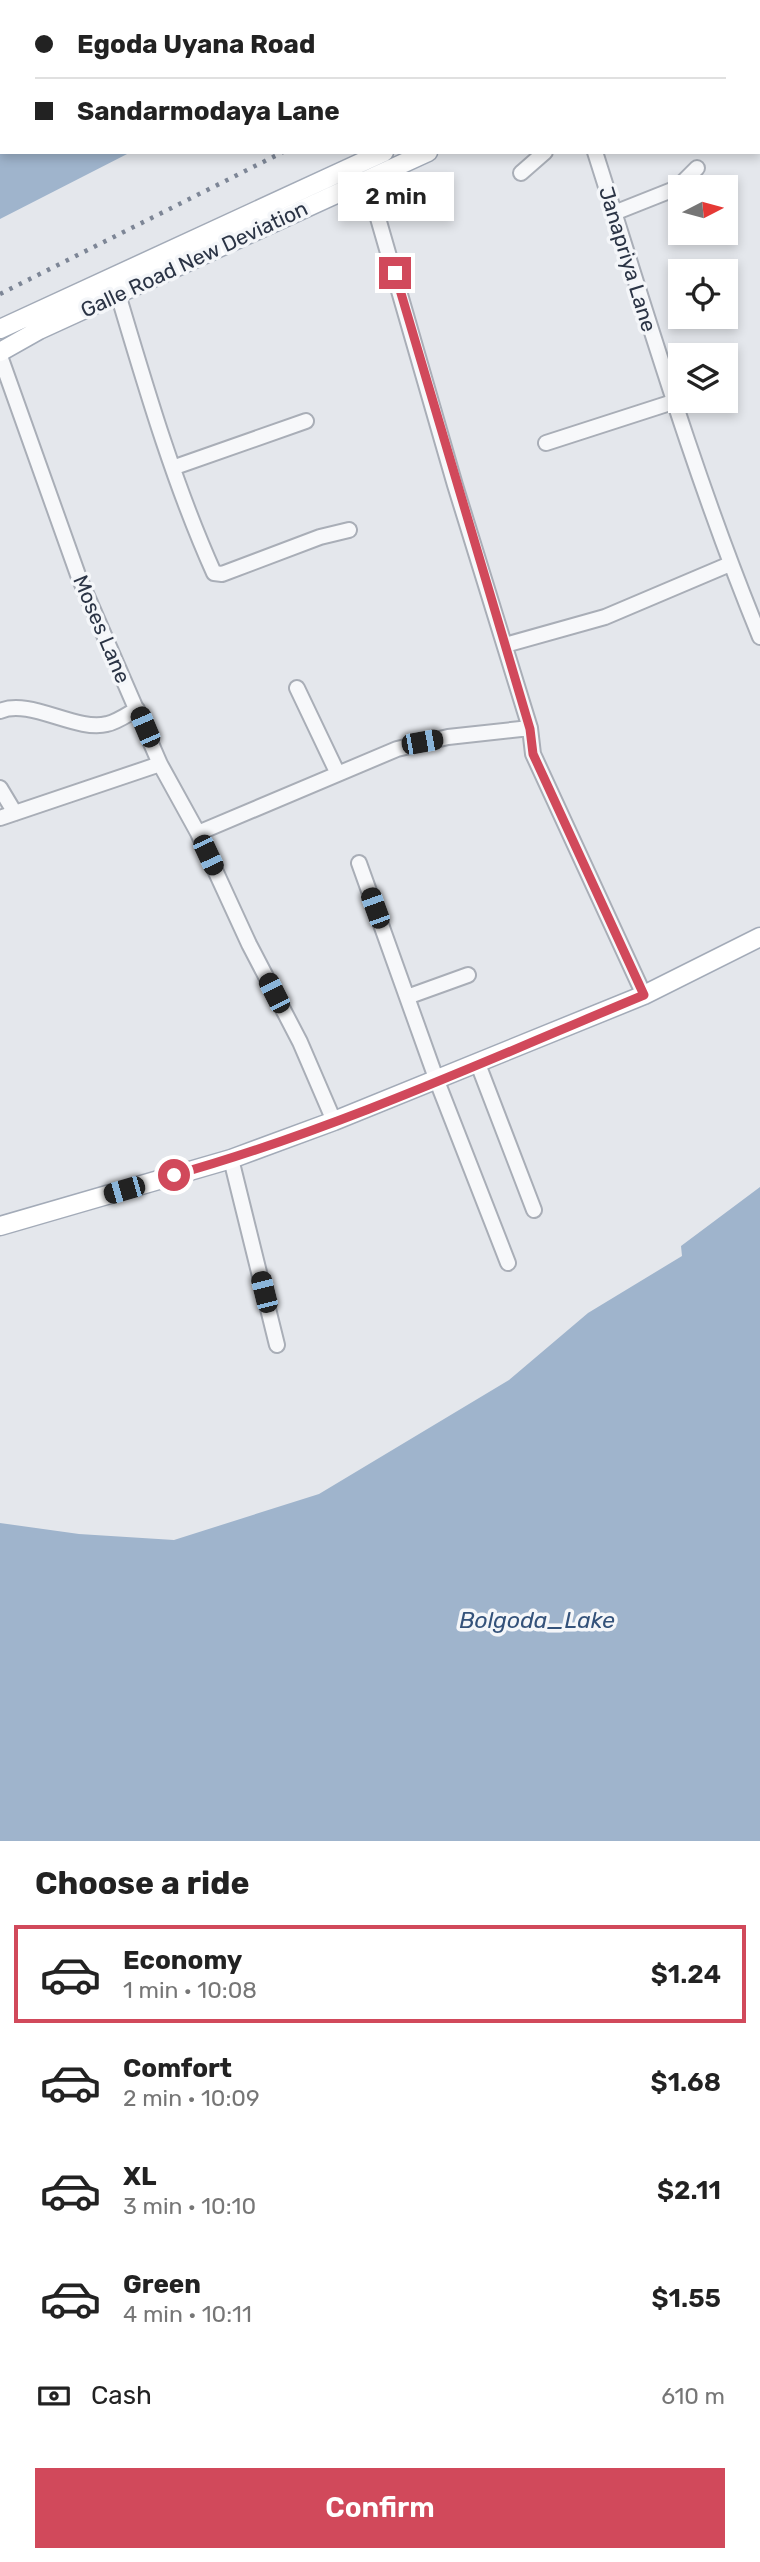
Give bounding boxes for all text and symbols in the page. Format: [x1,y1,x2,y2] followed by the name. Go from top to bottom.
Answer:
[77,29,315,60] text: Egoda Uyana Road
[77,96,340,127] text: Sandarmodaya Lane
[337,172,453,220] callout: 2 min
[668,175,738,245] north arrow
[668,175,738,413] map controls
[365,182,427,210] text: 2 min
[594,183,662,335] street label: Janapriya Lane
[77,195,311,323] street label: Galle Road New Deviation
[379,257,411,289] route end
[668,259,738,329] button: locate
[668,343,738,413] button: layers
[68,571,136,687] street label: Moses Lane
[128,704,163,750] car
[400,728,445,756] car
[190,832,227,878] car
[358,885,393,931] car
[256,970,293,1016] car
[158,1159,190,1191] route start
[101,1174,148,1206] car
[249,1269,280,1315] car
[459,1606,615,1634] water label: Bolgoda_Lake
[35,1864,249,1902] text: Choose a ride
[39,1943,102,2006] icon: car
[123,1945,242,1976] text: Economy
[651,1959,721,1990] text: $1.24
[123,1976,257,2004] text: 1 min · 10:08
[39,2051,102,2114] icon: car
[123,2053,232,2084] text: Comfort
[651,2067,721,2098] text: $1.68
[123,2084,260,2112] text: 2 min · 10:09
[39,2159,102,2222] icon: car
[123,2161,156,2192] text: XL
[657,2175,721,2206] text: $2.11
[123,2192,256,2220] text: 3 min · 10:10
[39,2267,102,2330] icon: car
[123,2269,201,2300] text: Green
[651,2283,721,2314] text: $1.55
[123,2300,252,2328] text: 4 min · 10:11
[35,2377,73,2415] icon: cash
[91,2380,152,2411] text: Cash
[661,2382,725,2410] text: 610 m
[35,2468,725,2548] button: Confirm

